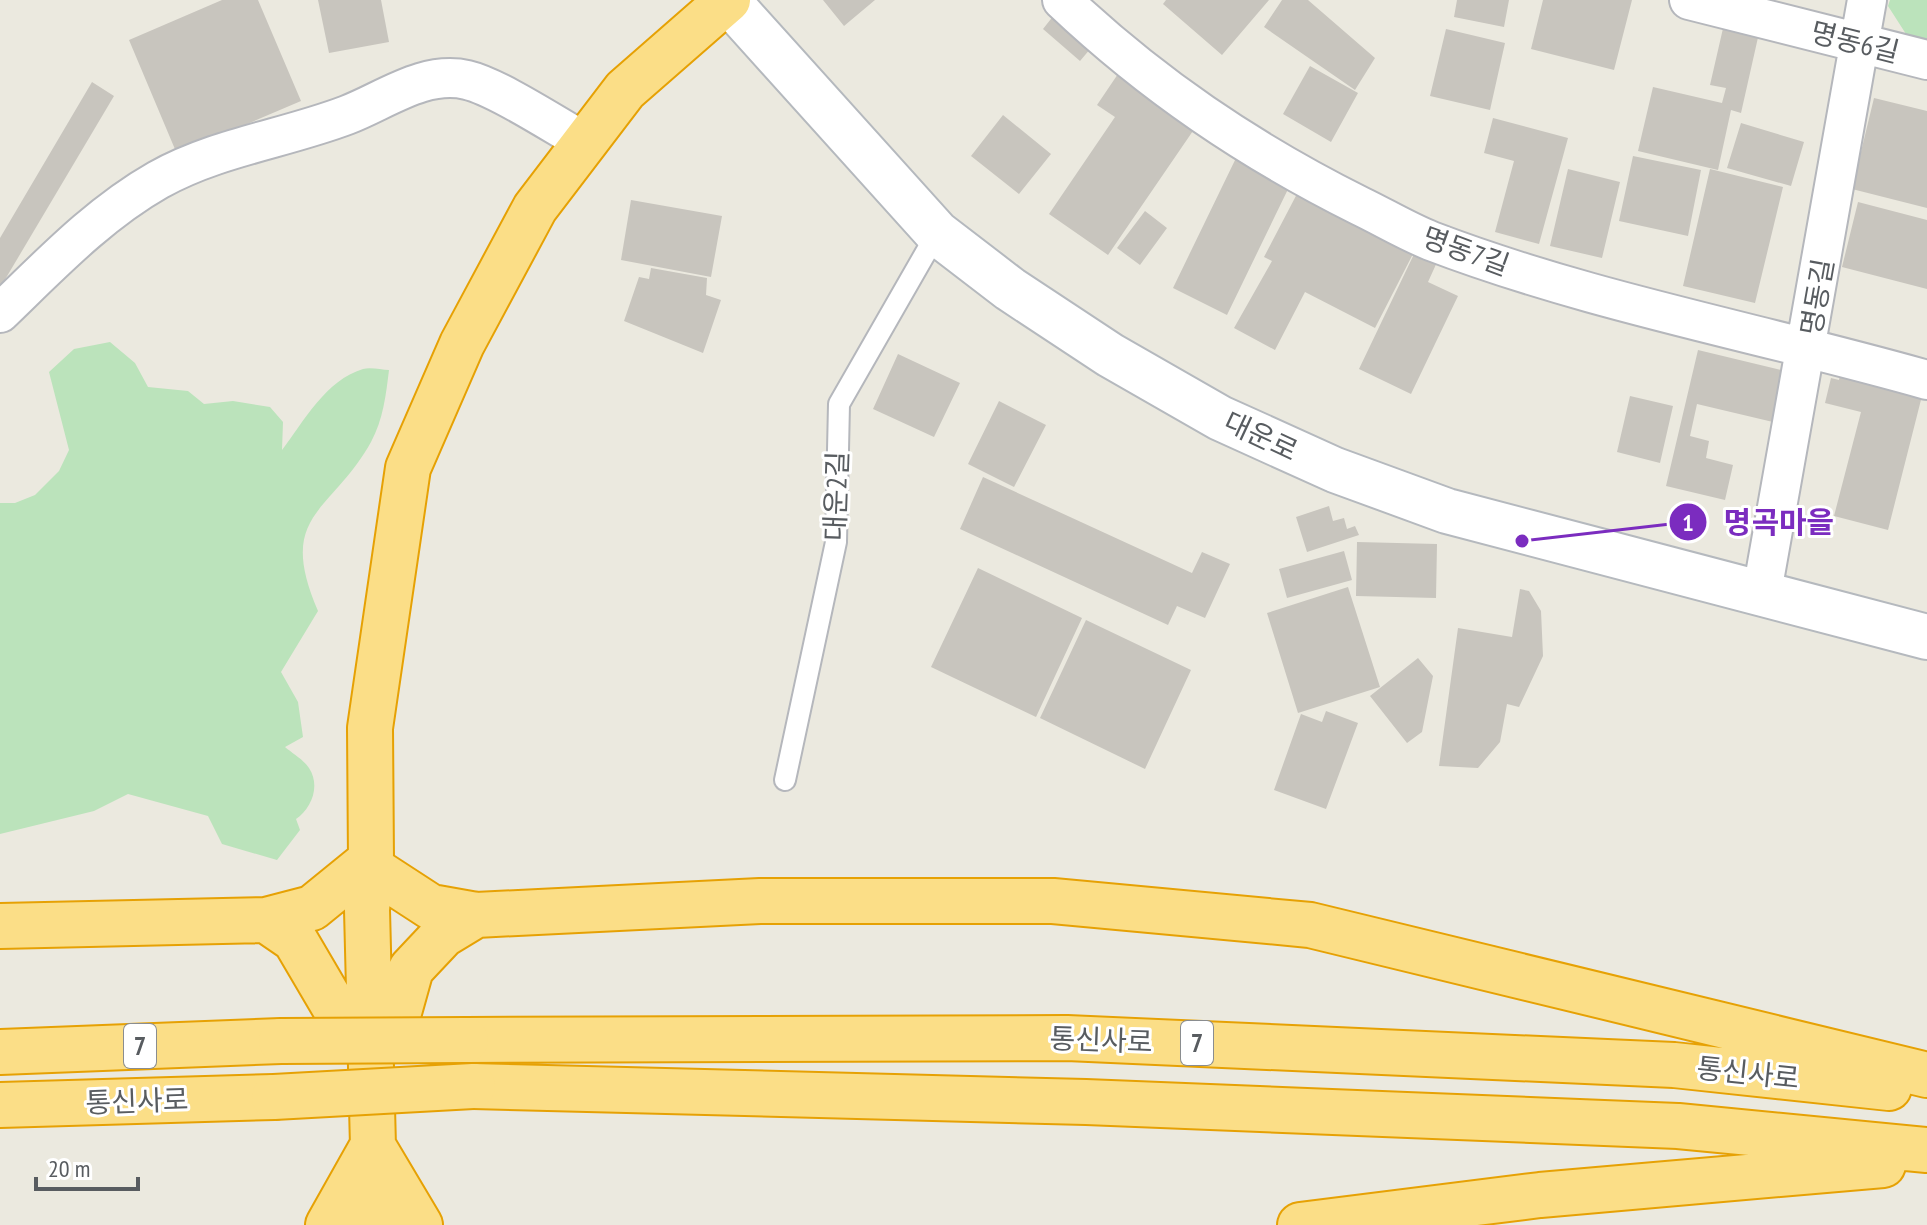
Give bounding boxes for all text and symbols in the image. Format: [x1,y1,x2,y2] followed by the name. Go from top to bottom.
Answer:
[1807,13,1903,70] street label: 명동6길
[1418,218,1515,283] street label: 명동7길
[1792,256,1841,338] street label: 명동길
[1218,402,1304,469] street label: 대운로
[815,450,856,542] street label: 대운2길
[1668,495,1850,549] callout: 명곡마을
[1724,502,1834,541] text: 명곡마을
[1682,507,1694,538] text: 1
[1049,1019,1153,1060] street label: 통신사로
[1181,1021,1213,1065] road number: 7
[124,1024,156,1068] road number: 7
[1695,1049,1801,1096] street label: 통신사로
[85,1080,189,1121] street label: 통신사로
[36,1141,138,1191] scale bar
[48,1153,90,1184] text: 20 m

